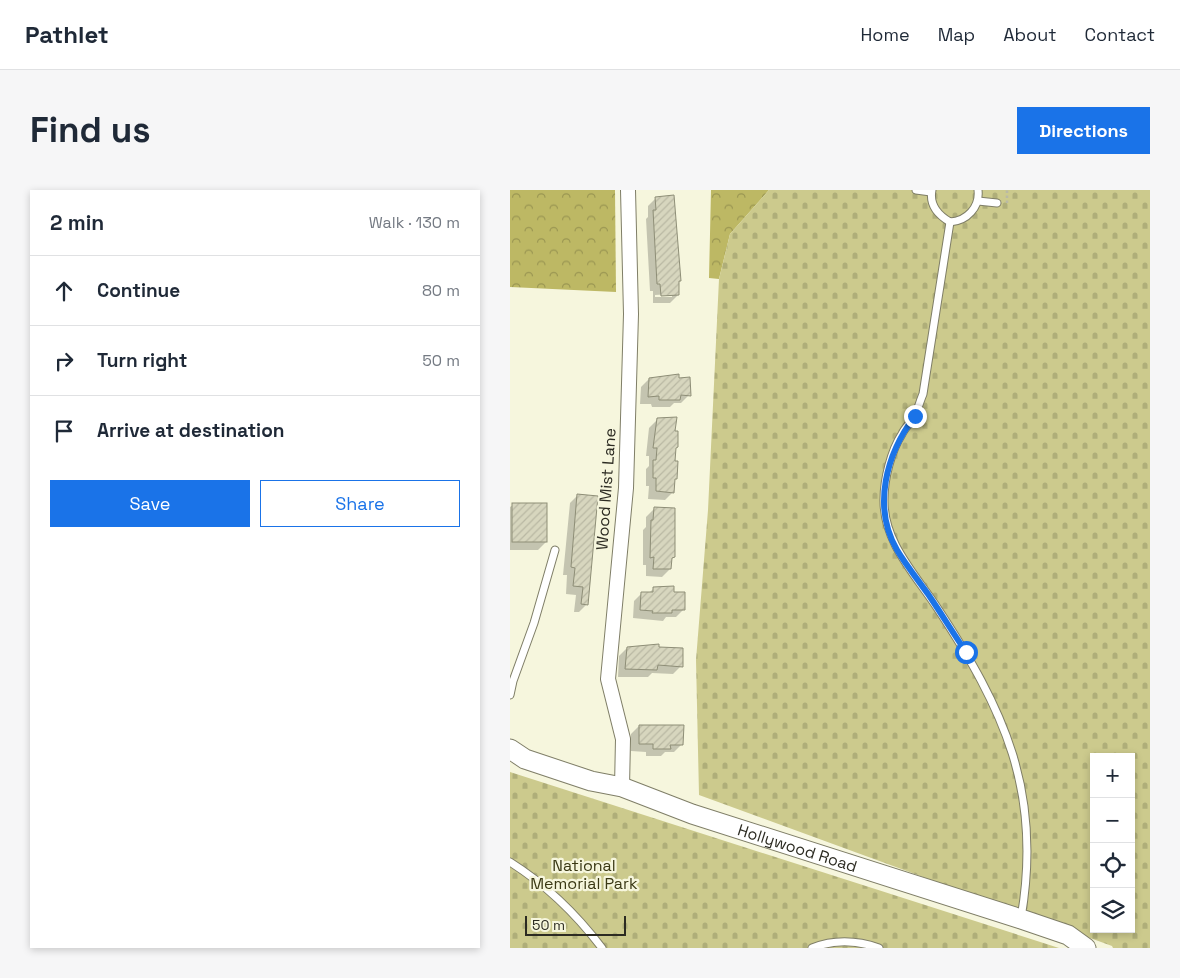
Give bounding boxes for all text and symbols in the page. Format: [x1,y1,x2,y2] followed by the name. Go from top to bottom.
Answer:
[25,19,109,50] text: Pathlet
[861,23,910,46] text: Home
[938,23,975,46] text: Map
[1003,23,1057,46] text: About
[1085,23,1155,46] text: Contact
[1017,107,1150,154] button: Directions
[30,108,151,152] text: Find us
[50,209,104,236] text: 2 min
[369,212,460,233] text: Walk · 130 m
[50,277,78,305] icon: ahead
[97,278,180,303] text: Continue
[422,280,460,301] text: 80 m
[50,347,78,375] icon: right
[97,348,187,373] text: Turn right
[422,350,460,371] text: 50 m
[904,405,927,428] route end
[50,417,78,445] icon: arrive
[97,418,285,443] text: Arrive at destination
[591,427,621,551] street label: Wood Mist Lane
[50,480,250,527] button: Save
[260,480,460,527] button: Share
[955,641,978,664] route start
[1090,753,1135,933] map controls
[1090,753,1135,798] button: +
[1090,798,1135,843] button: −
[735,819,860,877] street label: Hollywood Road
[1090,843,1135,888] button: locate
[530,855,638,894] park label: National Memorial Park
[1090,888,1135,933] button: layers
[525,913,626,936] scale bar
[532,916,565,934] text: 50 m

